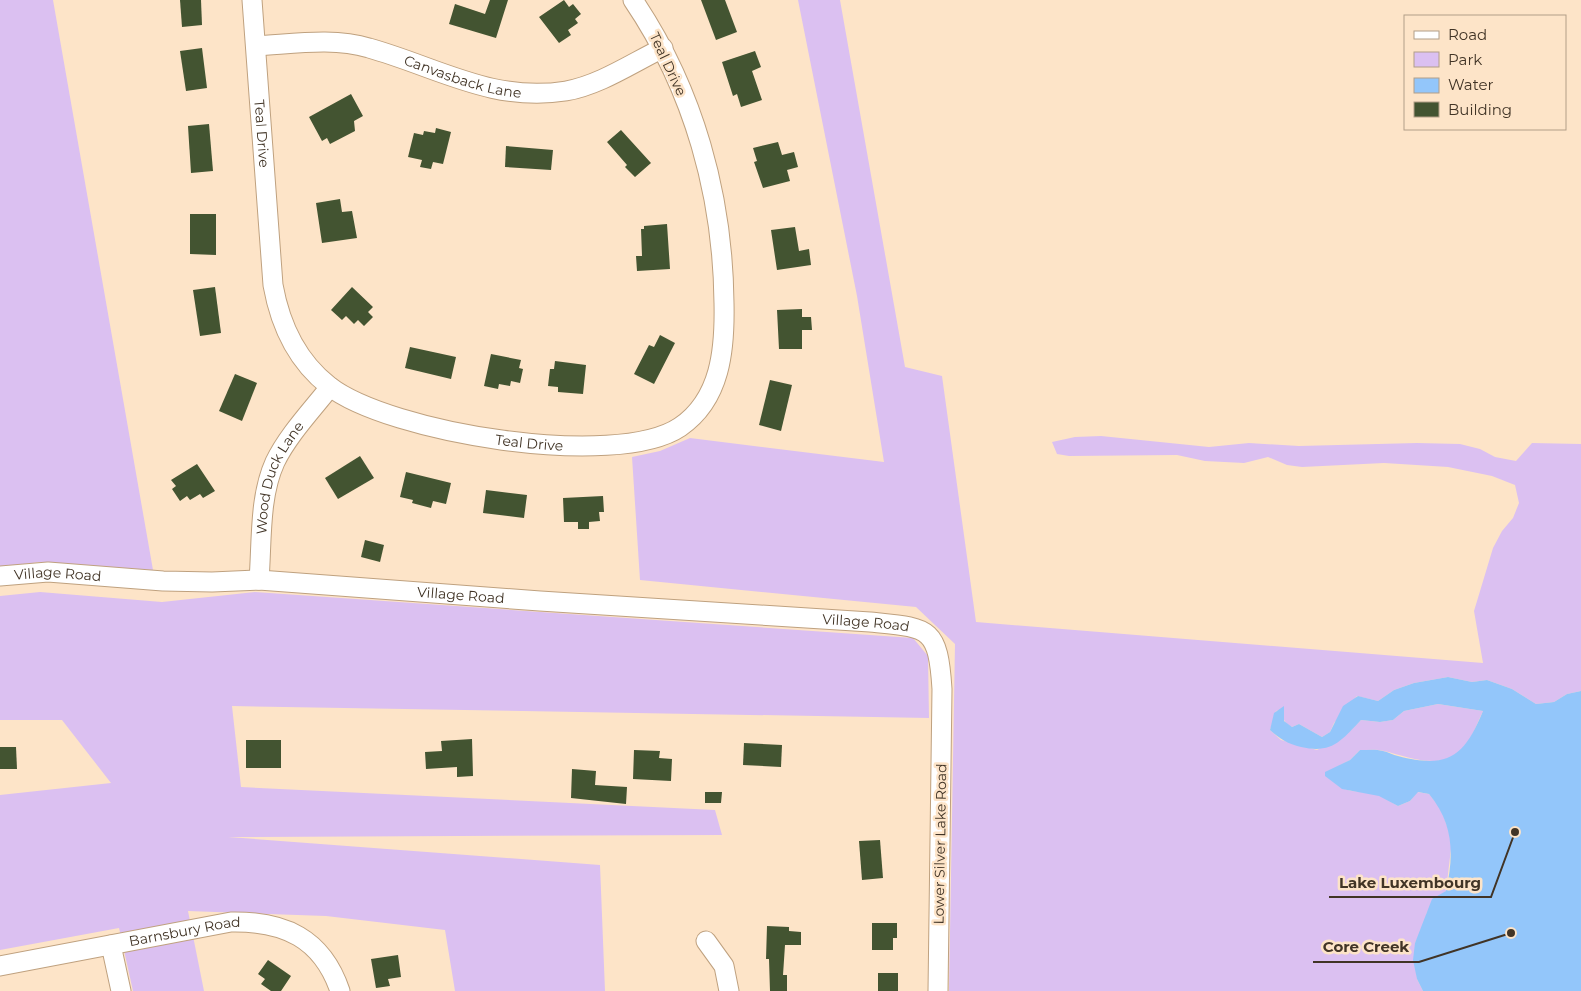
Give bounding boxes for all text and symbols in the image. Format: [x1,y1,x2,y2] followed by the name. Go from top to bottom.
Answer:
[1404,15,1566,130] legend
[1448,25,1487,44] text: Road
[645,29,691,99] street label: Teal Drive
[1448,50,1482,69] text: Park
[402,51,522,102] street label: Canvasback Lane
[1448,75,1494,94] text: Water
[250,99,273,168] street label: Teal Drive
[1448,100,1512,119] text: Building
[252,418,308,535] street label: Wood Duck Lane
[494,430,564,455] street label: Teal Drive
[13,563,102,585] street label: Village Road
[417,583,505,607] street label: Village Road
[822,610,911,636] street label: Village Road
[930,763,950,925] street label: Lower Silver Lake Road
[1329,867,1491,897] callout: Lake Luxembourg
[1339,873,1481,892] text: Lake Luxembourg
[127,913,240,950] street label: Barnsbury Road
[1313,932,1419,962] callout: Core Creek
[1323,937,1409,956] text: Core Creek

